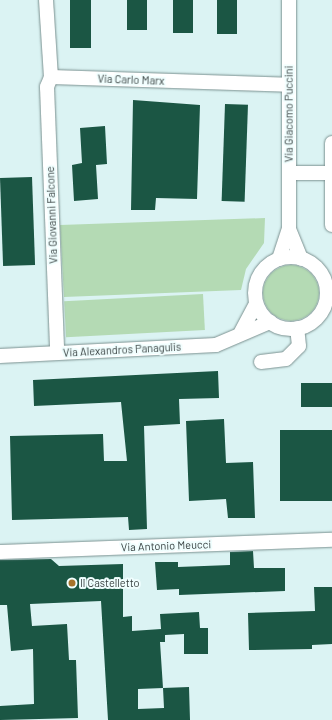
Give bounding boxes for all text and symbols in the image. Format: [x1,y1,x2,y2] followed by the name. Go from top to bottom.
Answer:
[282,66,296,162] street label: Via Giacomo Puccini
[97,72,165,88] street label: Via Carlo Marx
[44,166,60,264] street label: Via Giovanni Falcone
[63,340,181,360] street label: Via Alexandros Panagulis
[121,538,211,554] street label: Via Antonio Meucci
[80,576,139,590] place label: Il Castelletto
[67,578,77,588] marker: Il Castelletto

